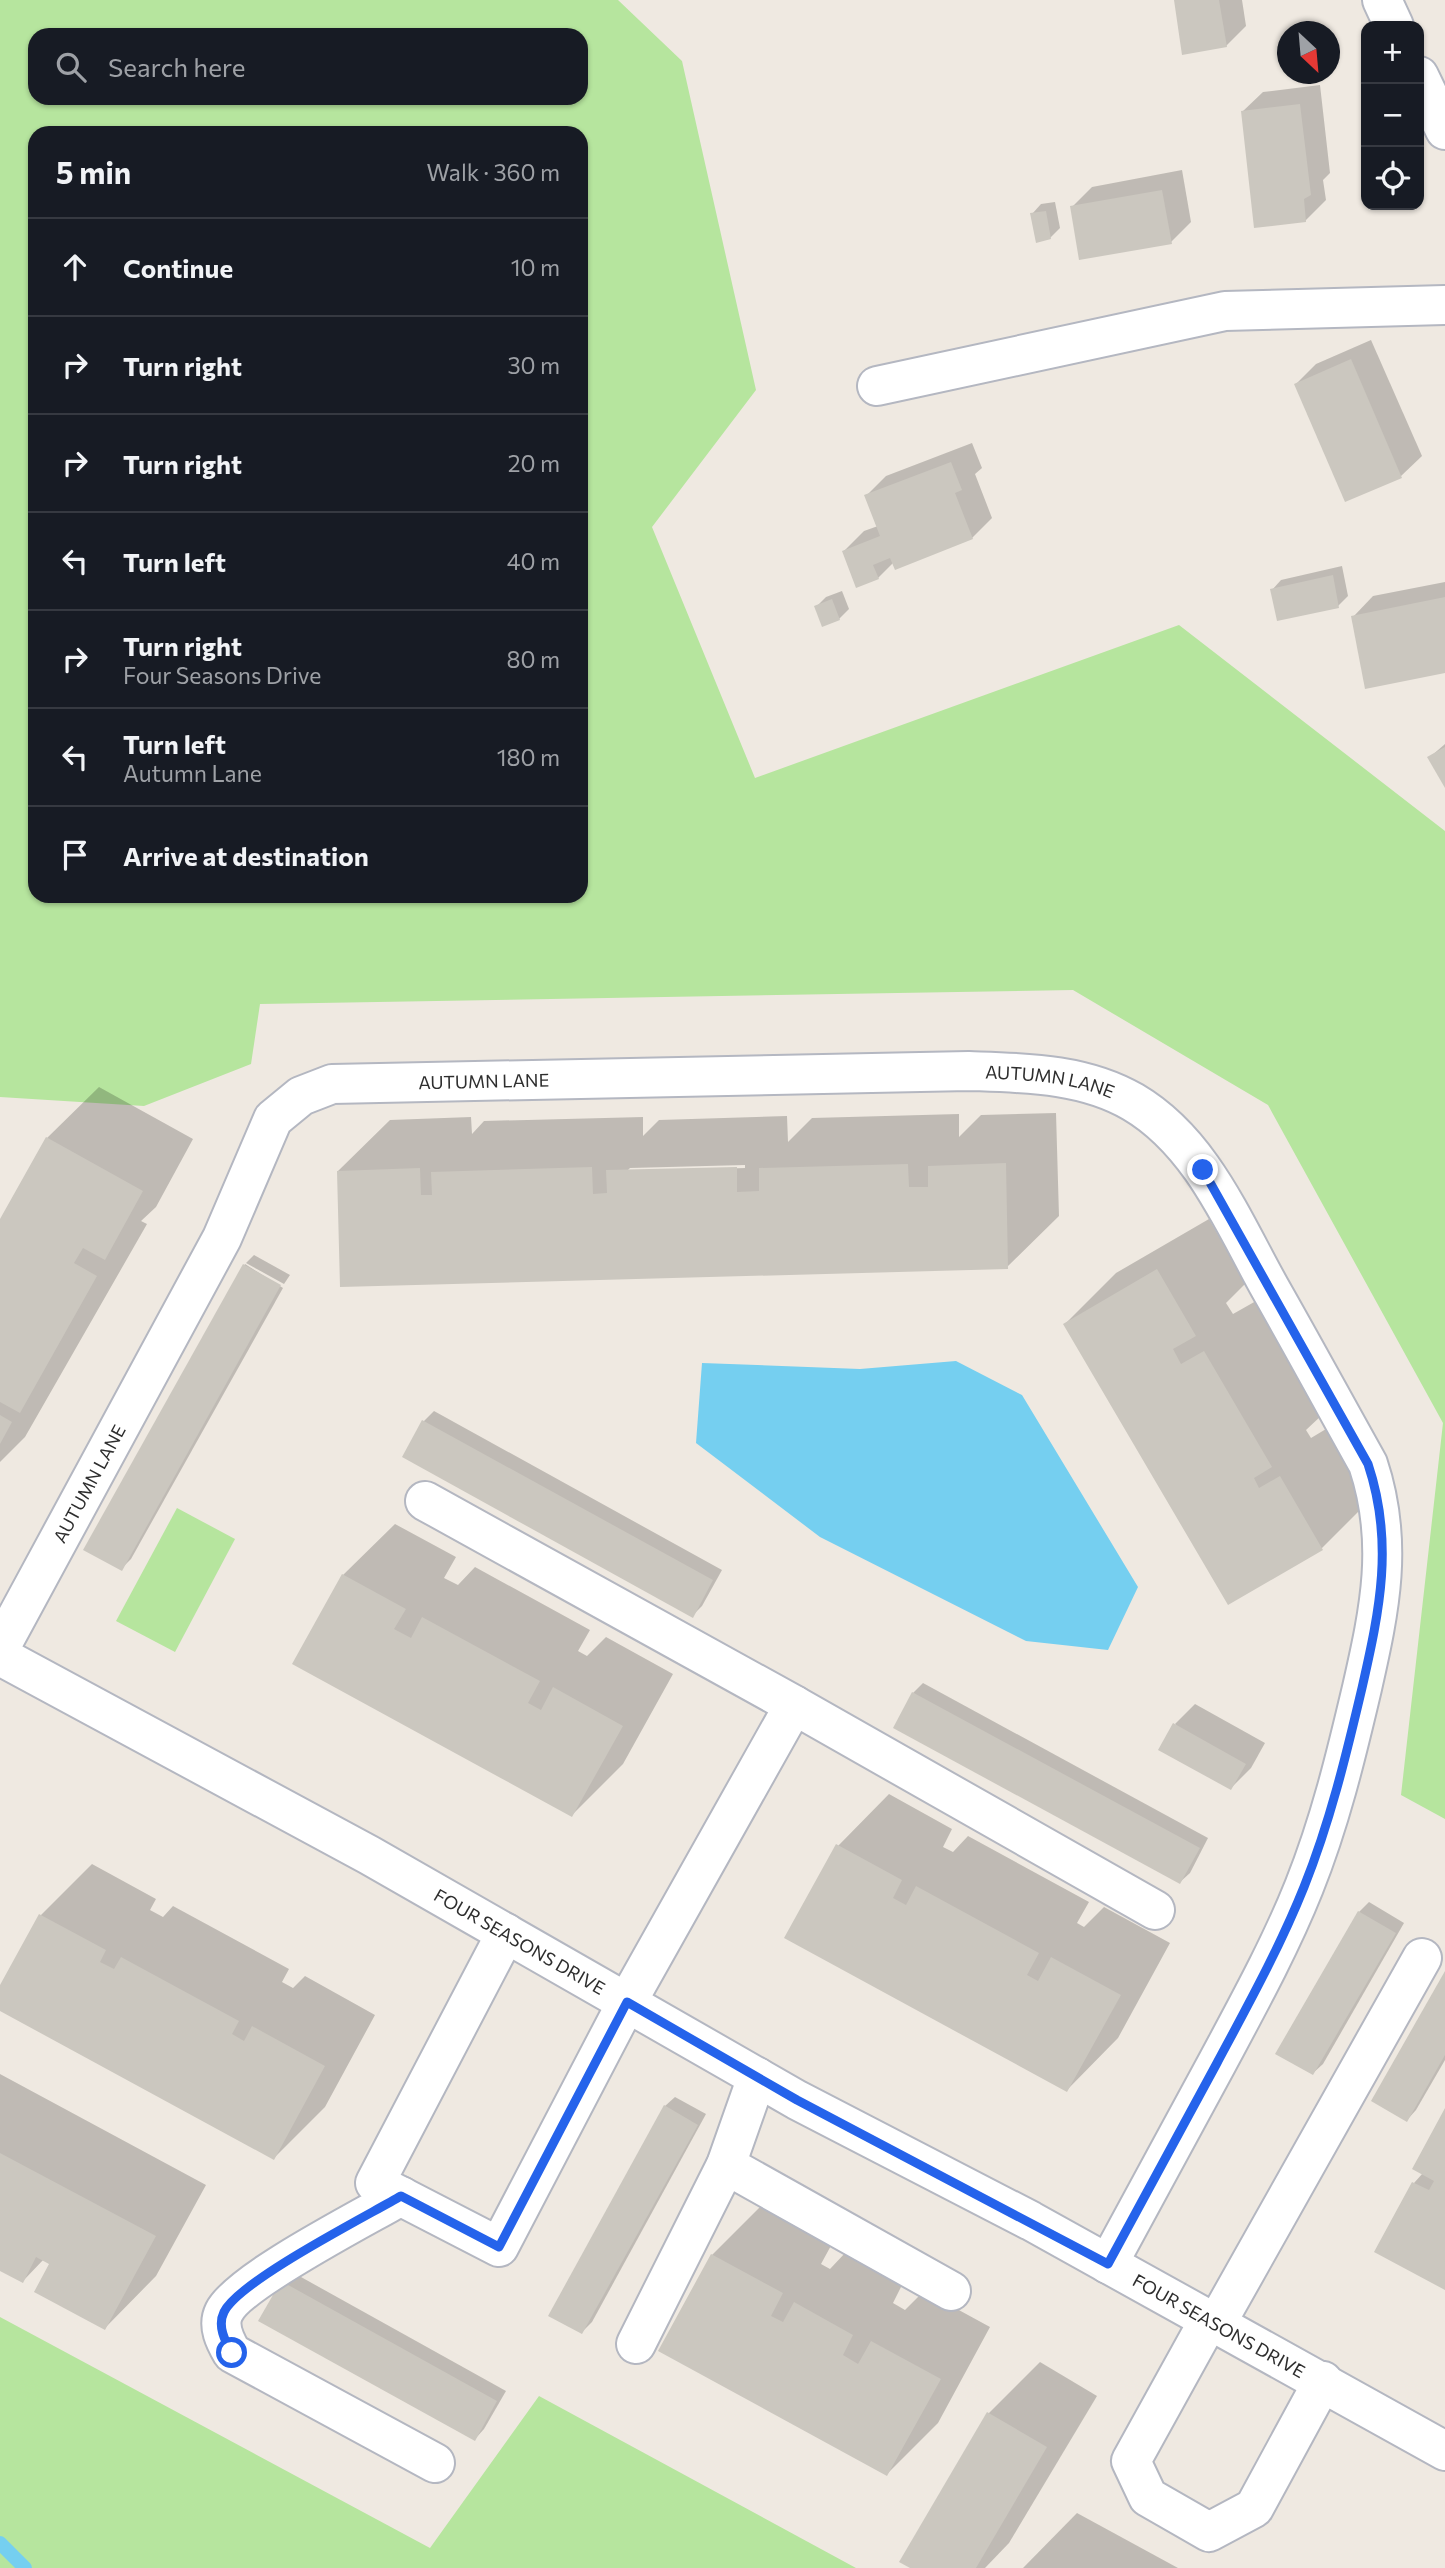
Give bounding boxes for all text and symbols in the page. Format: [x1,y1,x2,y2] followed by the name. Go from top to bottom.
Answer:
[1277,21,1340,84] north arrow
[1361,21,1424,210] map controls
[1361,21,1424,84] button: +
[28,28,588,105] search box
[52,48,90,86] icon: search
[108,51,246,82] text: Search here
[1361,84,1424,147] button: −
[1361,147,1424,210] button: locate
[56,153,131,190] text: 5 min
[427,158,560,186] text: Walk · 360 m
[56,248,94,286] icon: ahead
[123,252,233,283] text: Continue
[511,253,560,281] text: 10 m
[56,346,94,384] icon: right
[123,350,242,381] text: Turn right
[507,351,560,379] text: 30 m
[56,444,94,482] icon: right
[123,448,242,479] text: Turn right
[508,449,560,477] text: 20 m
[56,542,94,580] icon: left
[123,546,226,577] text: Turn left
[507,547,560,575] text: 40 m
[123,630,242,661] text: Turn right
[56,640,94,678] icon: right
[507,645,560,673] text: 80 m
[123,661,321,689] text: Four Seasons Drive
[123,728,226,759] text: Turn left
[56,738,94,776] icon: left
[497,743,560,771] text: 180 m
[123,759,262,787] text: Autumn Lane
[56,836,94,874] icon: arrive
[123,840,369,871] text: Arrive at destination
[985,1061,1118,1102] street label: AUTUMN LANE
[418,1069,549,1093] street label: AUTUMN LANE
[1187,1154,1218,1185] route end
[48,1421,130,1546] street label: AUTUMN LANE
[430,1884,609,1999] street label: FOUR SEASONS DRIVE
[1129,2269,1309,2382] street label: FOUR SEASONS DRIVE
[216,2337,247,2368] route start

